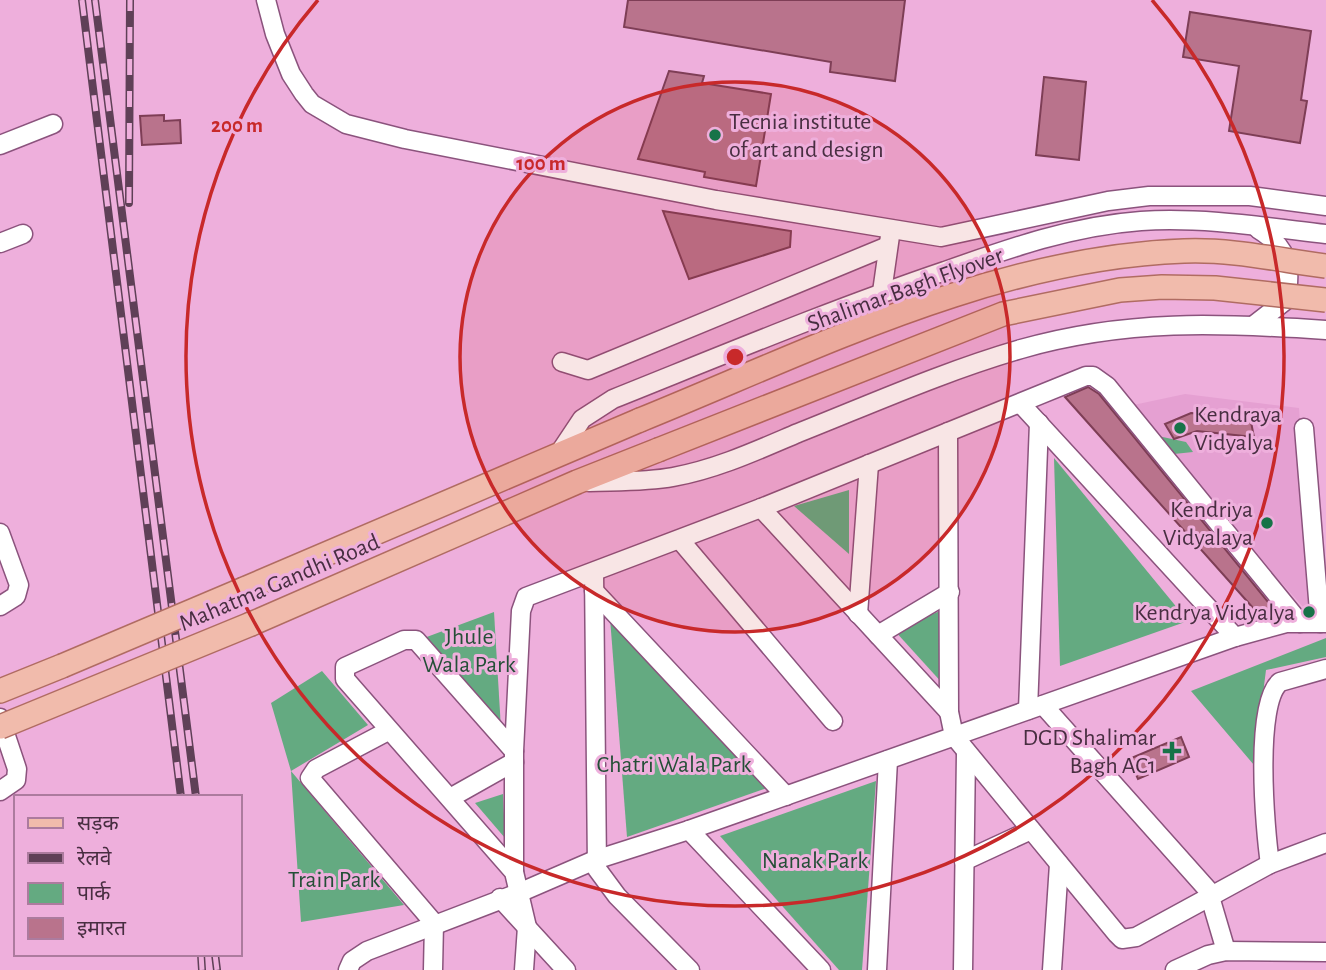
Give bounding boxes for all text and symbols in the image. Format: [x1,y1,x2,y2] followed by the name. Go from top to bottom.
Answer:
[729,110,884,162] place label: Tecnia institute of art and design
[211,115,263,136] text: 200 m
[707,127,723,143] marker: Tecnia institute of art and design
[516,153,566,174] text: 100 m
[804,243,1007,337] street label: Shalimar Bagh Flyover
[723,345,747,369] centre of rings
[1194,403,1282,455] place label: Kendraya Vidyalya
[1172,420,1188,436] marker: Kendraya Vidyalya
[1163,498,1253,550] place label: Kendriya Vidyalaya
[1259,515,1275,531] marker: Kendriya Vidyalaya
[176,530,383,636] street label: Mahatma Gandhi Road
[1134,601,1295,625] place label: Kendrya Vidyalya
[1301,604,1317,620] marker: Kendrya Vidyalya
[422,625,516,677] park label: Jhule Wala Park
[1022,726,1156,778] place label: DGD Shalimar Bagh AC1
[1162,741,1182,761] marker: DGD Shalimar Bagh AC1
[597,753,751,777] park label: Chatri Wala Park
[14,795,242,956] legend
[77,813,119,834] text: सड़क
[76,846,112,869] text: रेलवे
[762,849,868,873] park label: Nanak Park
[288,868,380,892] park label: Train Park
[77,881,111,904] text: पार्क
[77,918,127,939] text: इमारत

